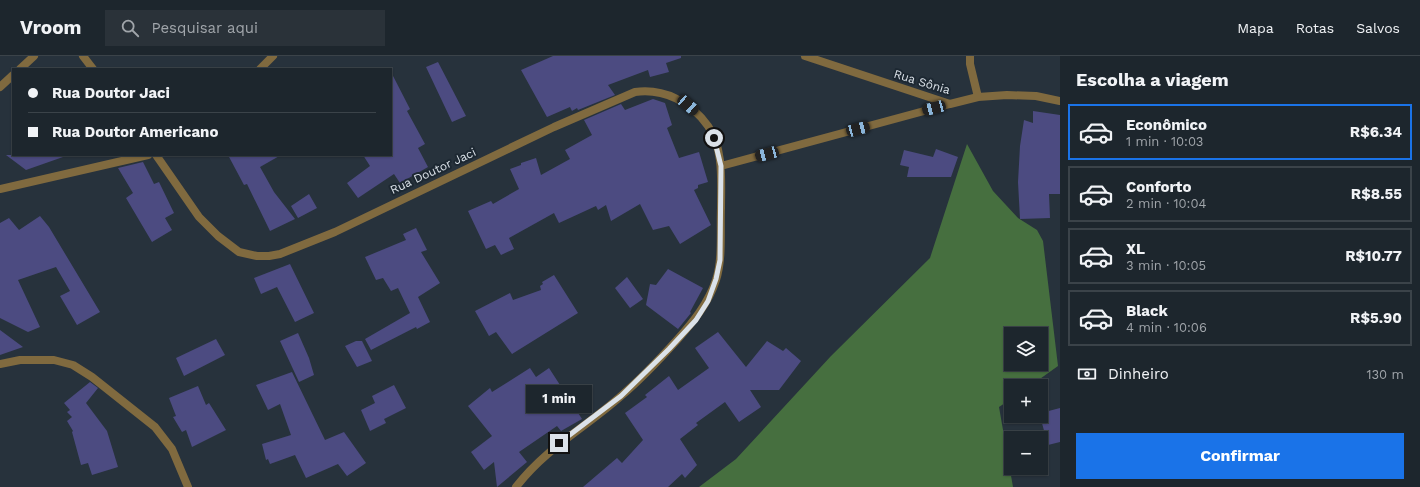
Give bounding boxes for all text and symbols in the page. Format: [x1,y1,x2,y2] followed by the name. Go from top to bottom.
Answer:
[105,10,385,46] search box
[20,16,81,39] text: Vroom
[119,17,141,39] icon: search
[151,19,258,37] text: Pesquisar aqui
[1237,20,1274,36] text: Mapa
[1296,20,1334,36] text: Rotas
[1356,20,1400,36] text: Salvos
[892,67,952,97] street label: Rua Sônia
[1076,69,1229,90] text: Escolha a viagem
[52,84,170,102] text: Rua Doutor Jaci
[675,93,701,117] car
[921,99,947,117] car
[1078,114,1114,150] icon: car
[1126,116,1207,134] text: Econômico
[845,120,871,138] car
[52,123,218,141] text: Rua Doutor Americano
[1350,123,1402,141] text: R$6.34
[705,129,723,147] route start
[1126,134,1203,149] text: 1 min · 10:03
[388,145,478,197] street label: Rua Doutor Jaci
[754,145,780,163] car
[1078,176,1114,212] icon: car
[1126,178,1191,196] text: Conforto
[1351,185,1402,203] text: R$8.55
[1126,196,1206,211] text: 2 min · 10:04
[1078,238,1114,274] icon: car
[1126,240,1145,258] text: XL
[1345,247,1402,265] text: R$10.77
[1126,258,1206,273] text: 3 min · 10:05
[1078,300,1114,336] icon: car
[1126,302,1168,320] text: Black
[1350,309,1402,327] text: R$5.90
[1126,320,1207,335] text: 4 min · 10:06
[1004,327,1048,475] map controls
[1004,327,1048,371] button: layers
[1076,363,1098,385] icon: cash
[1108,365,1169,383] text: Dinheiro
[1366,367,1404,382] text: 130 m
[1004,379,1048,423] button: +
[526,385,592,413] callout: 1 min
[542,391,576,406] text: 1 min
[1004,431,1048,475] button: −
[1076,433,1404,479] button: Confirmar
[550,434,568,452] route end

